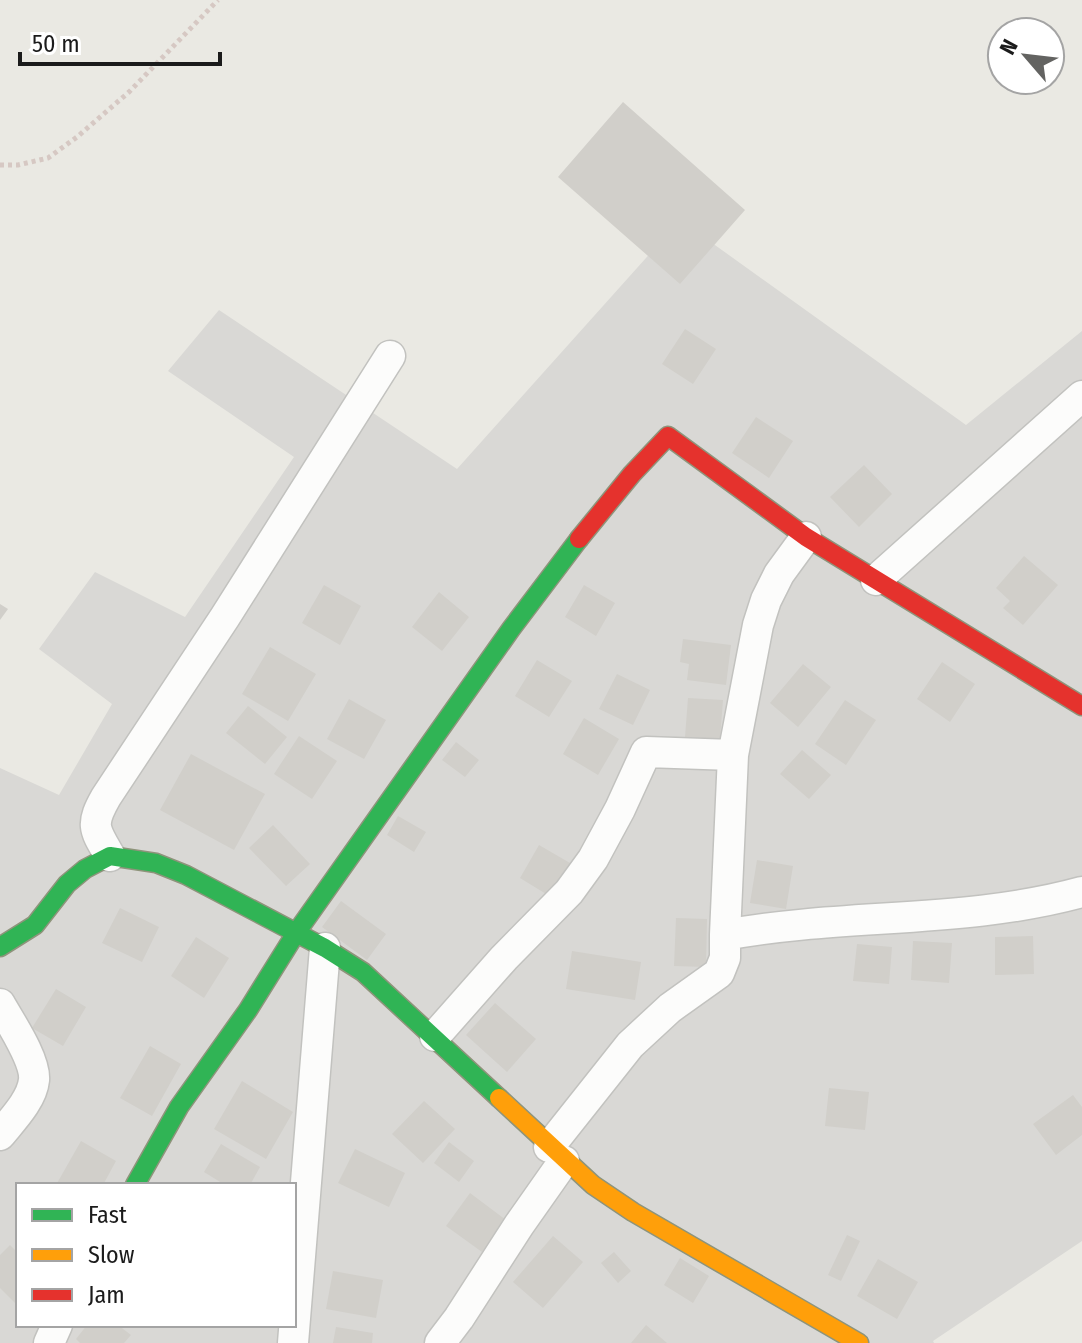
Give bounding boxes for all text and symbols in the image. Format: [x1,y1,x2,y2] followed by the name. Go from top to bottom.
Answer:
[20,16,220,66] scale bar
[986,16,1066,96] north arrow
[32,30,80,58] text: 50 m
[994,35,1024,59] text: N
[16,1183,296,1327] legend
[88,1201,127,1229] text: Fast
[88,1241,135,1269] text: Slow
[88,1281,125,1309] text: Jam

